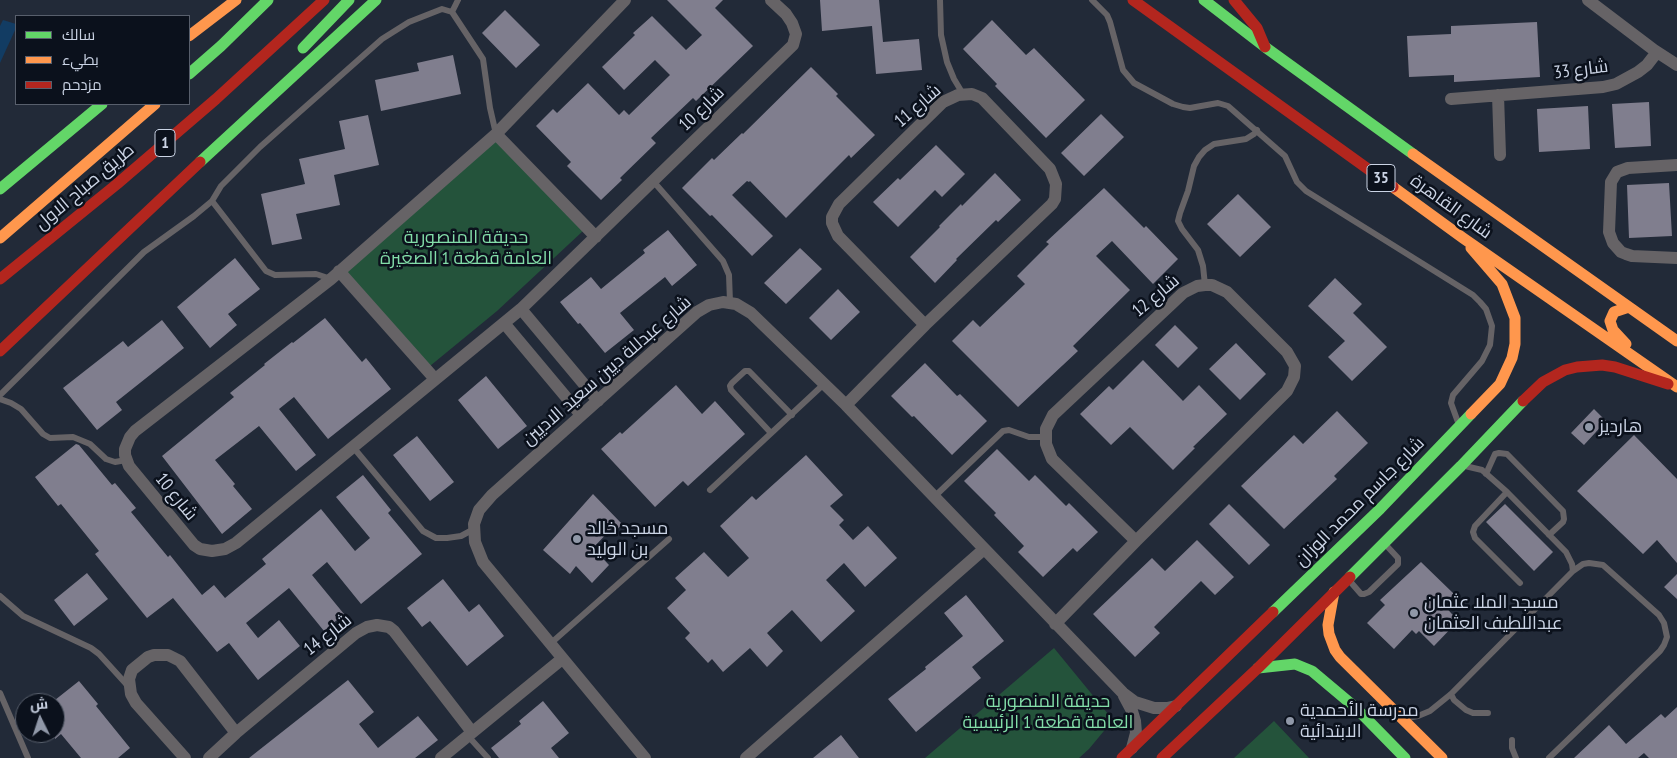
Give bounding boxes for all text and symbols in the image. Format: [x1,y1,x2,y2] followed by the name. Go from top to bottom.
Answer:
[15,15,190,105] legend
[62,25,95,44] text: سالك
[62,50,99,69] text: بطيء
[1552,56,1610,84] street label: شارع 33
[62,75,102,94] text: مزدحم
[890,80,946,132] street label: شارع 11
[675,82,729,136] street label: شارع 10
[155,130,175,156] road number: 1
[31,139,139,235] street label: طريق صباح الاول
[1367,164,1395,192] road number: 35
[1406,170,1496,244] street label: شارع القاهرة
[380,227,552,270] park label: حديقة المنصورية العامة قطعة 1 الصغيرة
[1128,270,1184,322] street label: شارع 12
[518,292,696,450] street label: شارع عبدللة ديين سعيد الاديين
[1599,416,1642,438] place label: هارديز
[1583,421,1595,433] marker: هارديز
[1291,433,1429,571] street label: شارع جاسم محمد الوزان
[150,469,202,525] street label: شارع 10
[587,518,668,560] place label: مسجد خالد بن الوليد
[571,533,583,545] marker: مسجد خالد بن الوليد
[1424,592,1562,634] place label: مسجد الملا عثمان عبداللطيف العثمان
[1408,607,1420,619] marker: مسجد الملا عثمان عبداللطيف العثمان
[300,610,356,660] street label: شارع 14
[963,691,1133,734] park label: حديقة المنصورية العامة قطعة 1 الرئيسية
[15,693,65,743] north arrow
[29,694,49,714] text: ش
[1300,700,1418,742] place label: مدرسة الأحمدية الابتدائية
[1284,715,1296,727] marker: مدرسة الأحمدية الابتدائية

